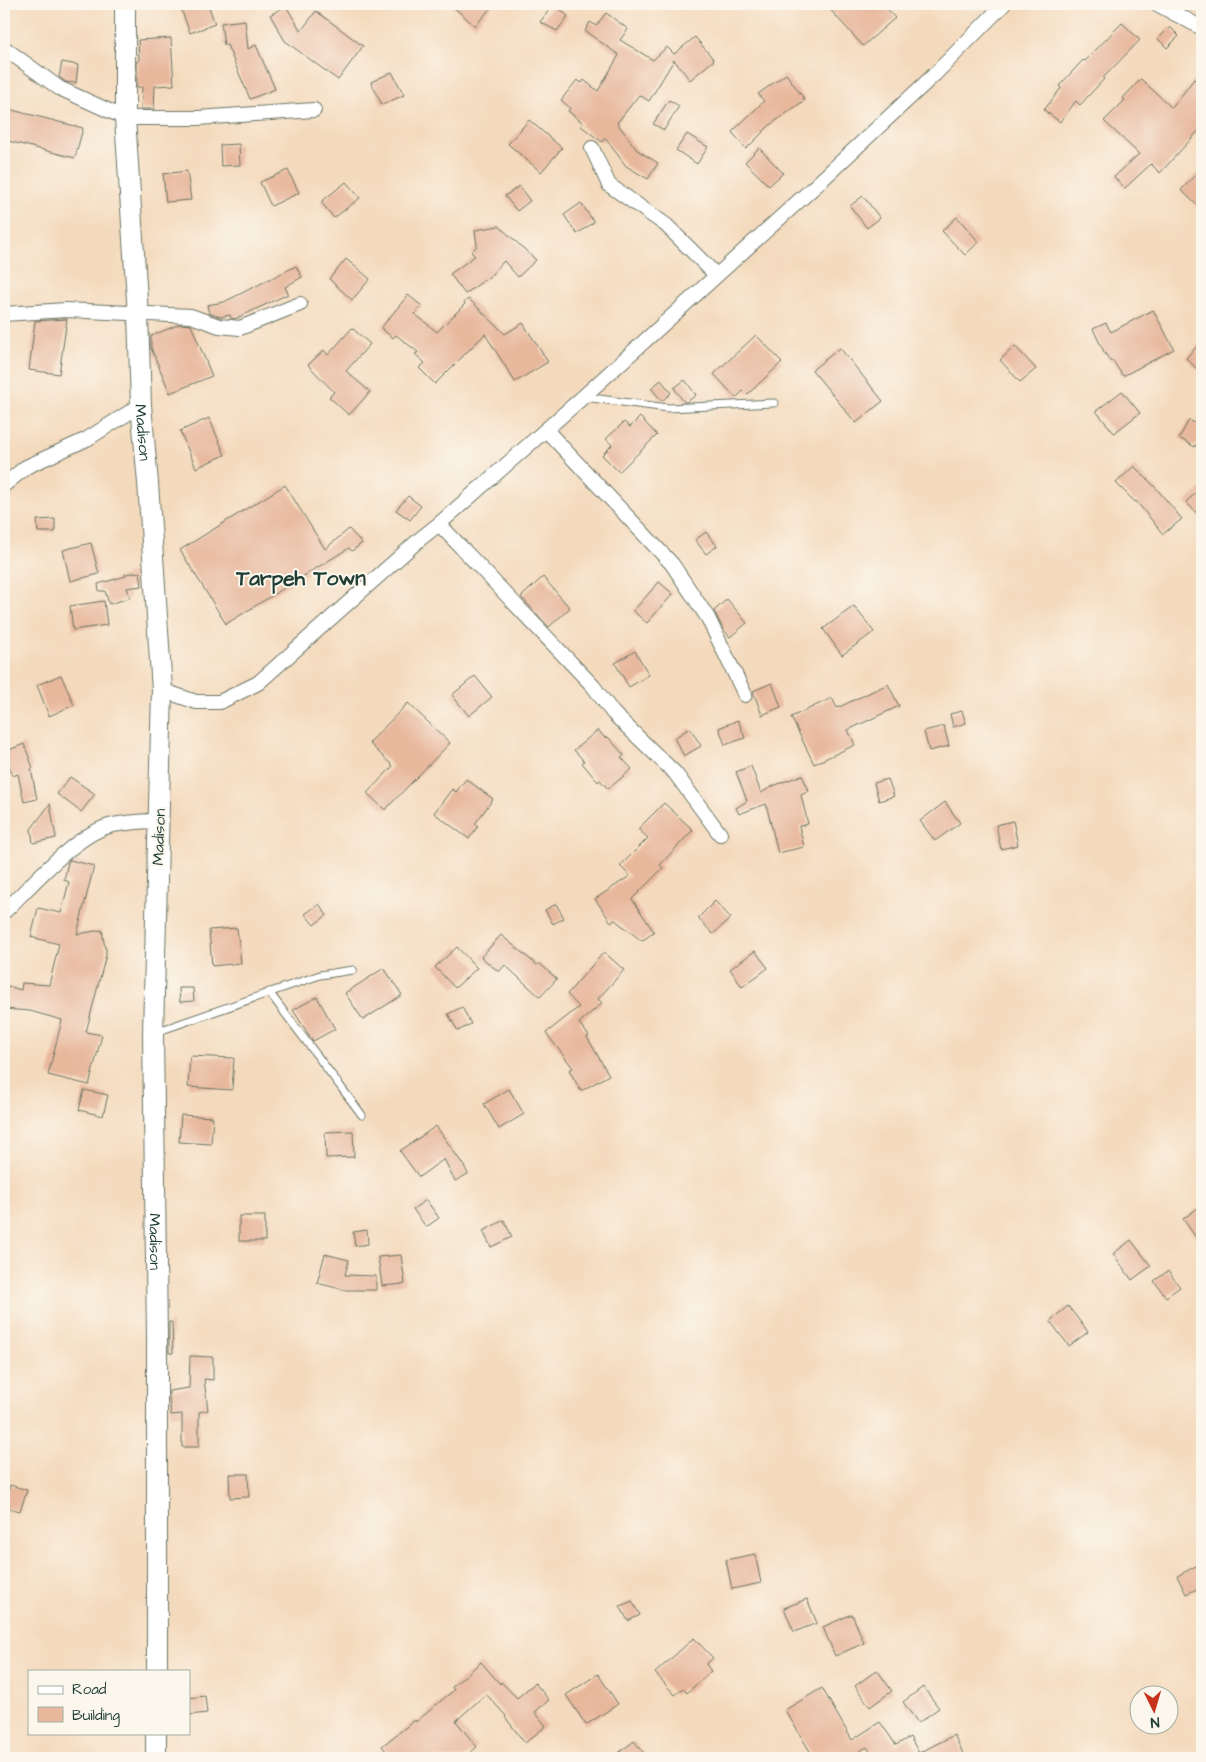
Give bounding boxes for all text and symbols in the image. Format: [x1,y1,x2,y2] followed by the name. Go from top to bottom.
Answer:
[129,403,156,462] street label: Madison
[235,564,366,594] district label: Tarpeh Town
[147,808,171,866] street label: Madison
[143,1213,166,1270] street label: Madison
[28,1670,190,1734] legend
[72,1679,107,1700] text: Road
[1128,1684,1178,1734] north arrow
[72,1705,120,1727] text: Building
[1150,1712,1160,1732] text: N

